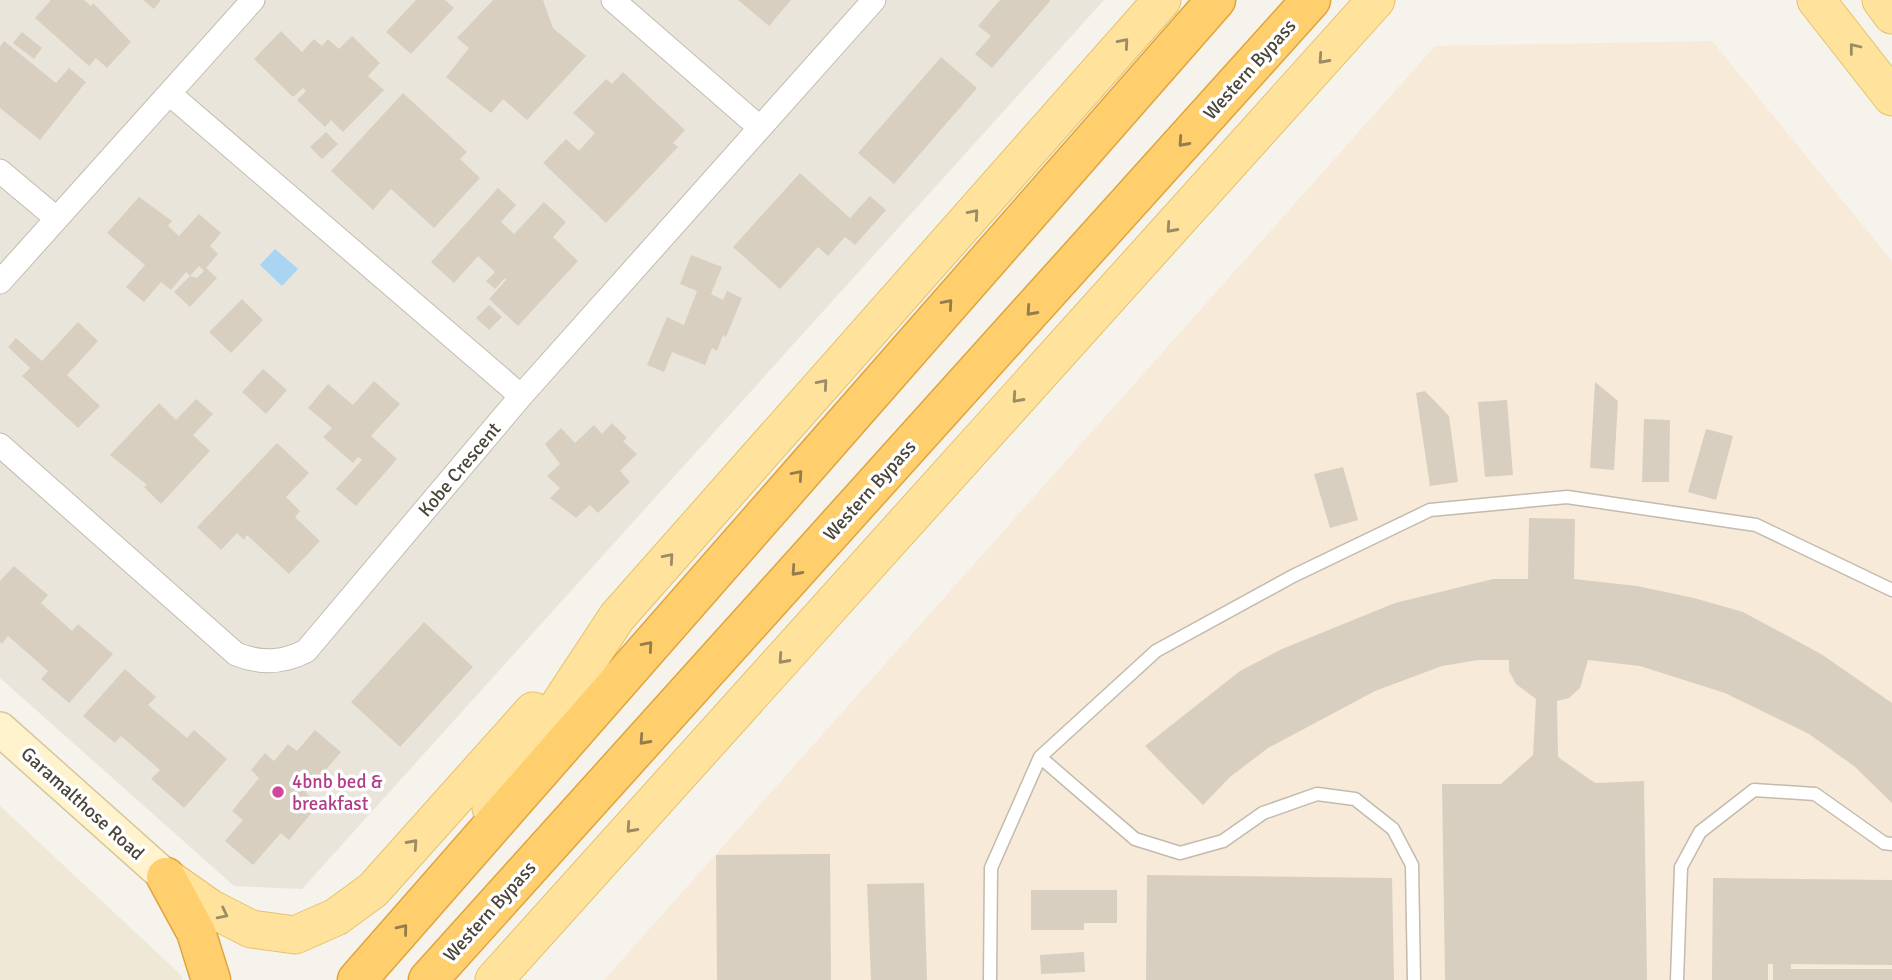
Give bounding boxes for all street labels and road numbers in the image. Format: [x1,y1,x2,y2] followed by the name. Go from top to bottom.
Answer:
[1198,14,1301,125] street label: Western Bypass
[413,417,506,522] street label: Kobe Crescent
[818,435,921,546] street label: Western Bypass
[16,742,149,865] street label: Garamalthose Road
[438,856,541,967] street label: Western Bypass

